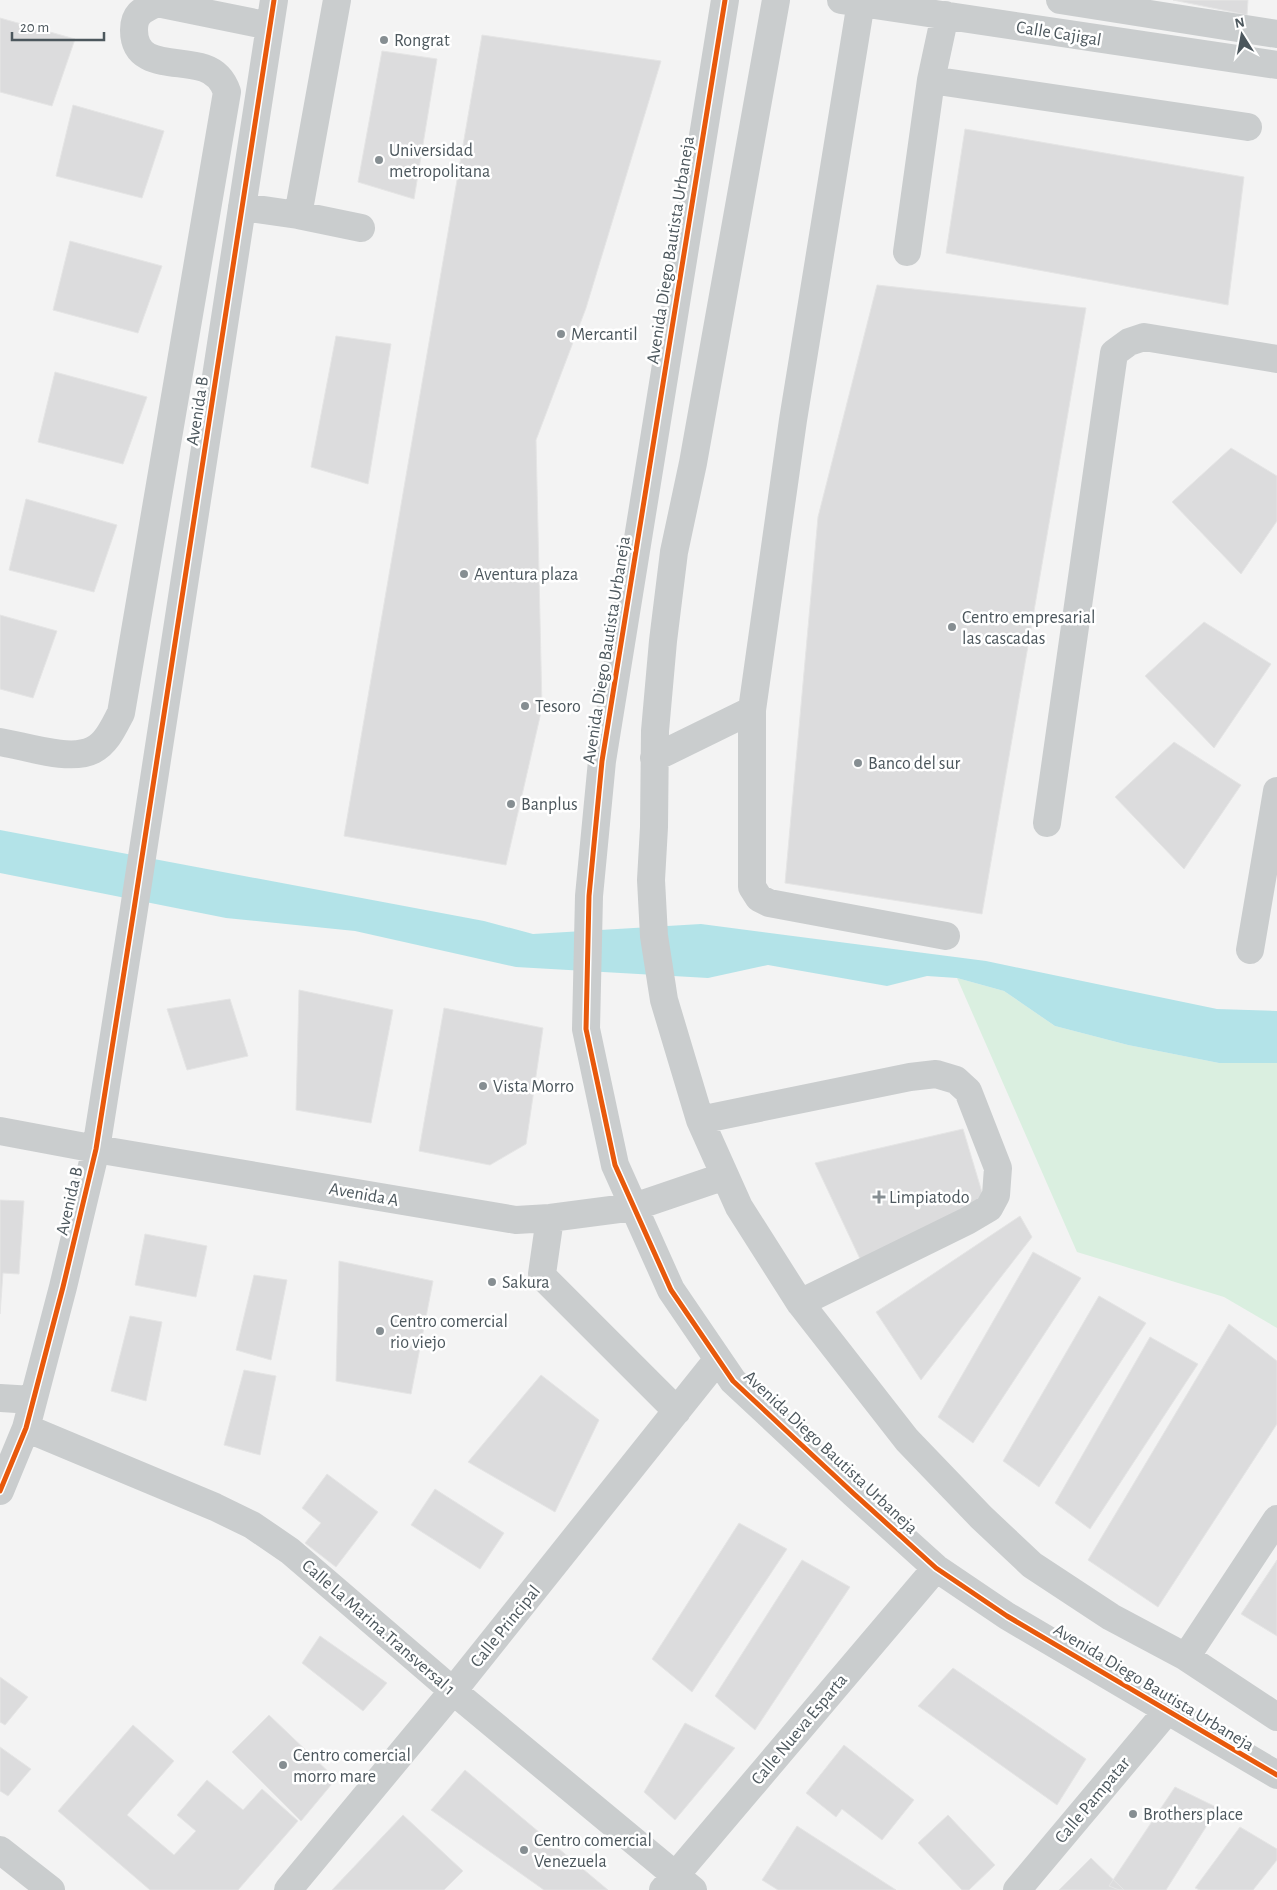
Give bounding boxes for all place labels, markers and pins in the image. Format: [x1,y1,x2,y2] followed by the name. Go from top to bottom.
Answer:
[394,32,450,50] place label: Rongrat
[378,34,390,46] marker: Rongrat
[389,142,490,181] place label: Universidad metropolitana
[373,154,385,166] marker: Universidad metropolitana
[571,326,638,344] place label: Mercantil
[555,328,567,340] marker: Mercantil
[474,566,578,584] place label: Aventura plaza
[458,568,470,580] marker: Aventura plaza
[962,609,1095,648] place label: Centro empresarial las cascadas
[946,621,958,633] marker: Centro empresarial las cascadas
[535,698,581,716] place label: Tesoro
[519,700,531,712] marker: Tesoro
[868,755,961,773] place label: Banco del sur
[852,757,864,769] marker: Banco del sur
[521,796,578,814] place label: Banplus
[505,798,517,810] marker: Banplus
[493,1078,574,1096] place label: Vista Morro
[477,1080,489,1092] marker: Vista Morro
[889,1189,970,1207] place label: Limpiatodo
[873,1191,885,1203] marker: Limpiatodo
[502,1274,550,1292] place label: Sakura
[486,1276,498,1288] marker: Sakura
[390,1313,508,1352] place label: Centro comercial rio viejo
[374,1325,386,1337] marker: Centro comercial rio viejo
[293,1747,411,1786] place label: Centro comercial morro mare
[277,1759,289,1771] marker: Centro comercial morro mare
[1143,1806,1243,1824] place label: Brothers place
[1127,1808,1139,1820] marker: Brothers place
[534,1832,652,1871] place label: Centro comercial Venezuela
[518,1844,530,1856] marker: Centro comercial Venezuela

